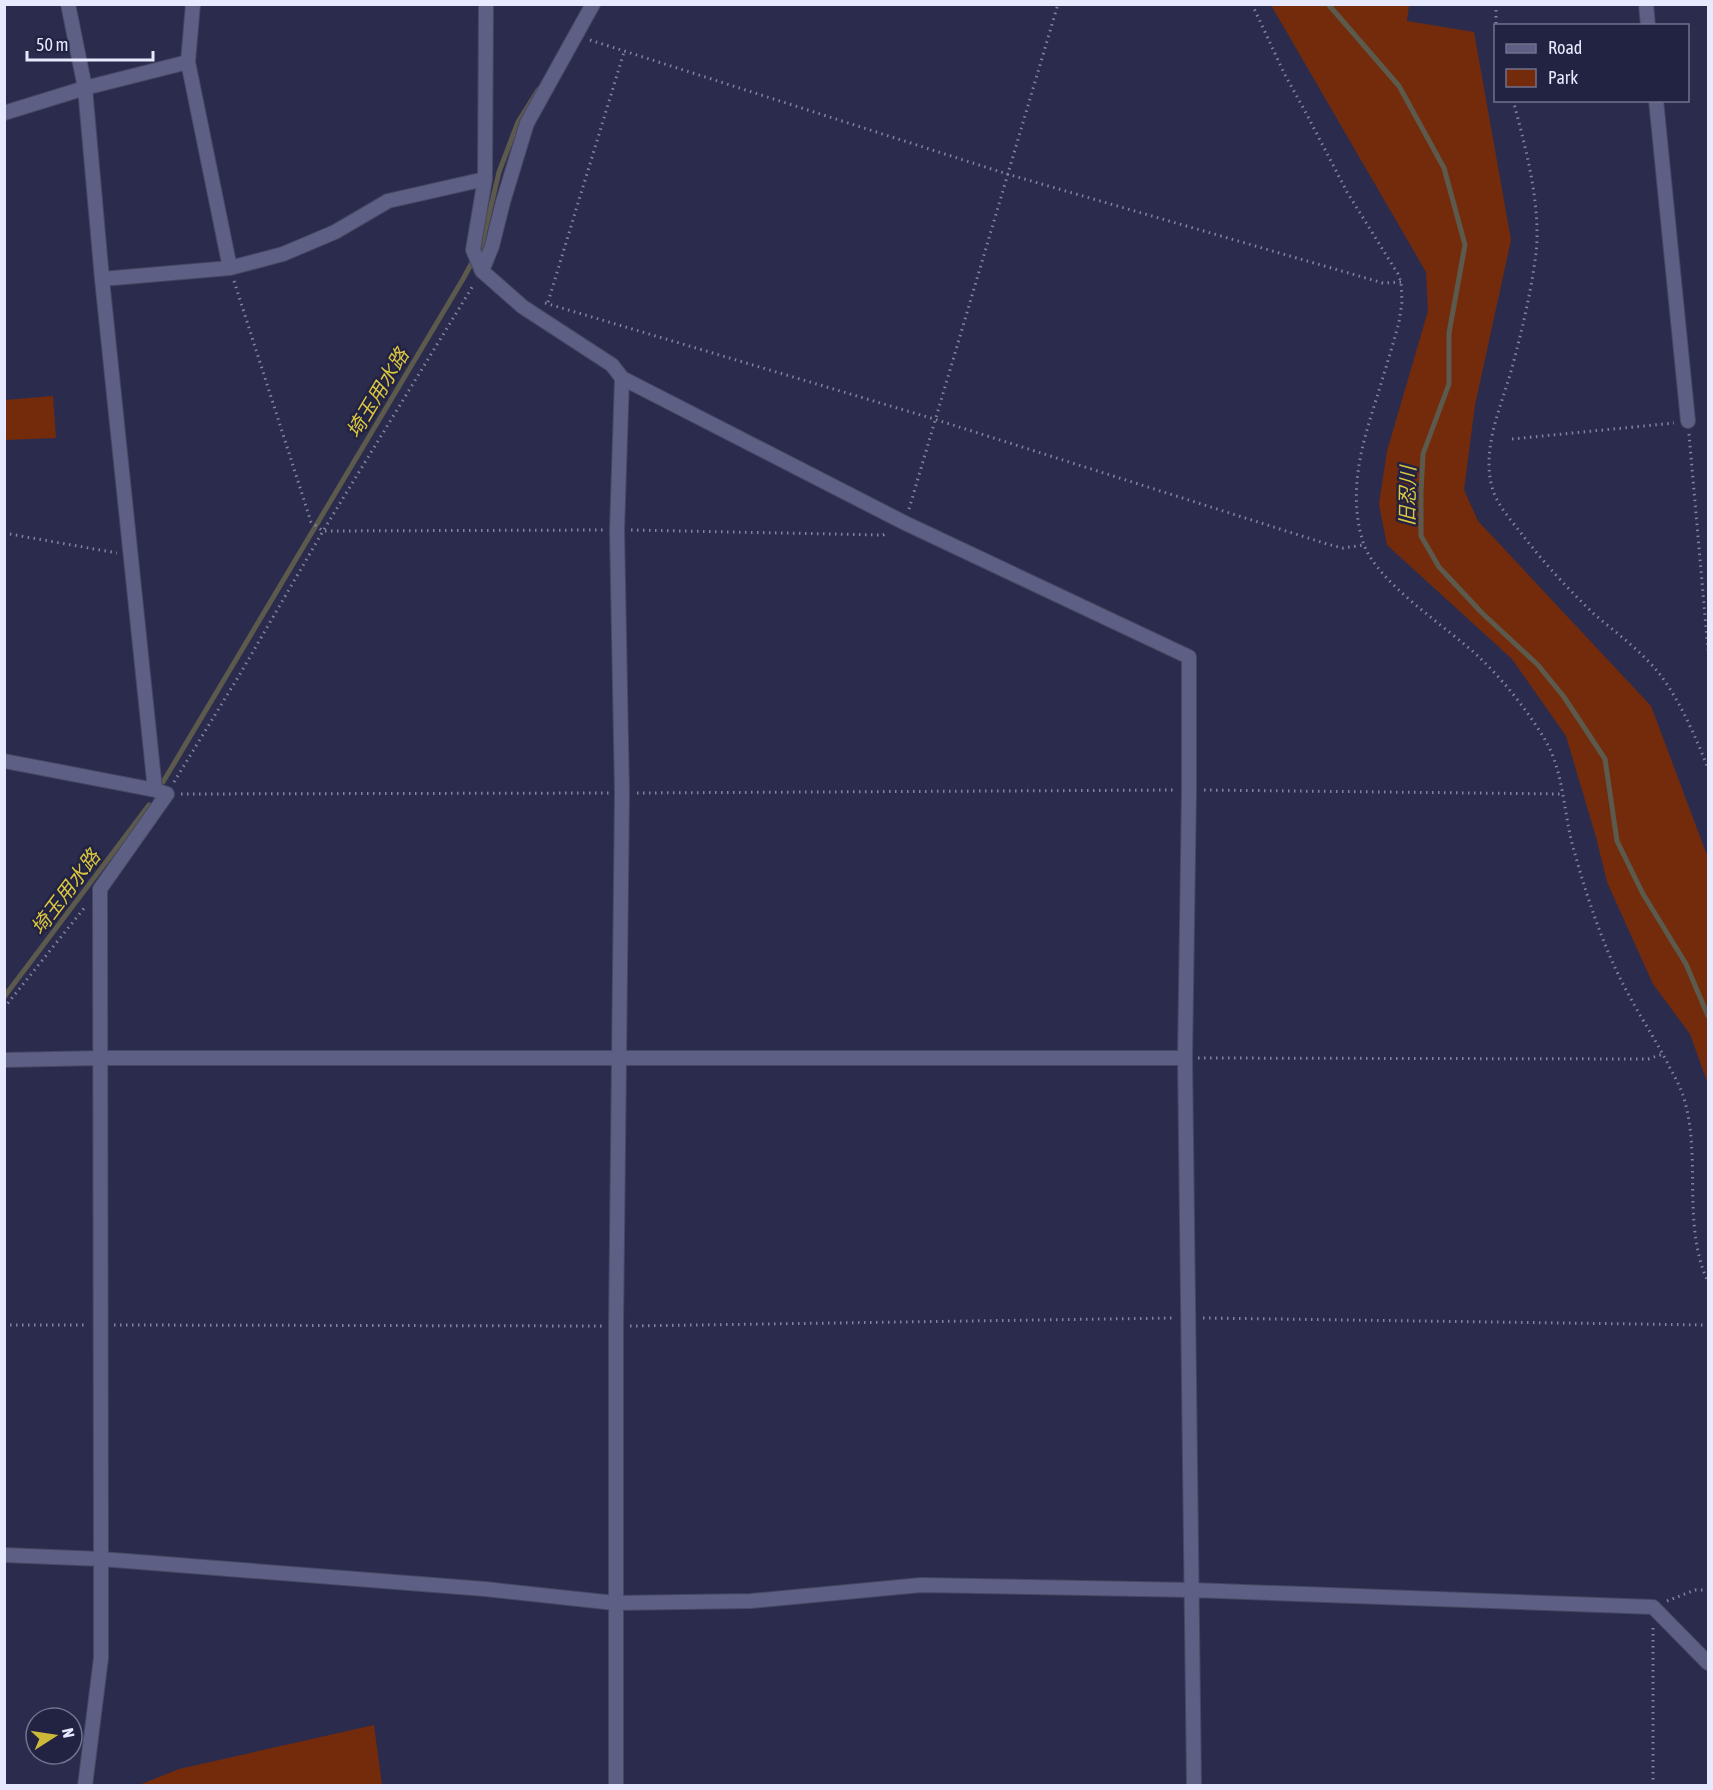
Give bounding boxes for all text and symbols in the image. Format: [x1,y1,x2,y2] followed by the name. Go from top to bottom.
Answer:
[27,24,153,62] scale bar
[1494,24,1689,102] legend
[36,34,68,55] text: 50 m
[1548,37,1582,58] text: Road
[1548,67,1578,88] text: Park
[341,343,414,442] water label: 埼玉用水路
[1395,464,1419,526] water label: 旧忍川
[26,844,105,939] water label: 埼玉用水路
[24,1706,84,1766] north arrow
[59,1726,78,1739] text: N

